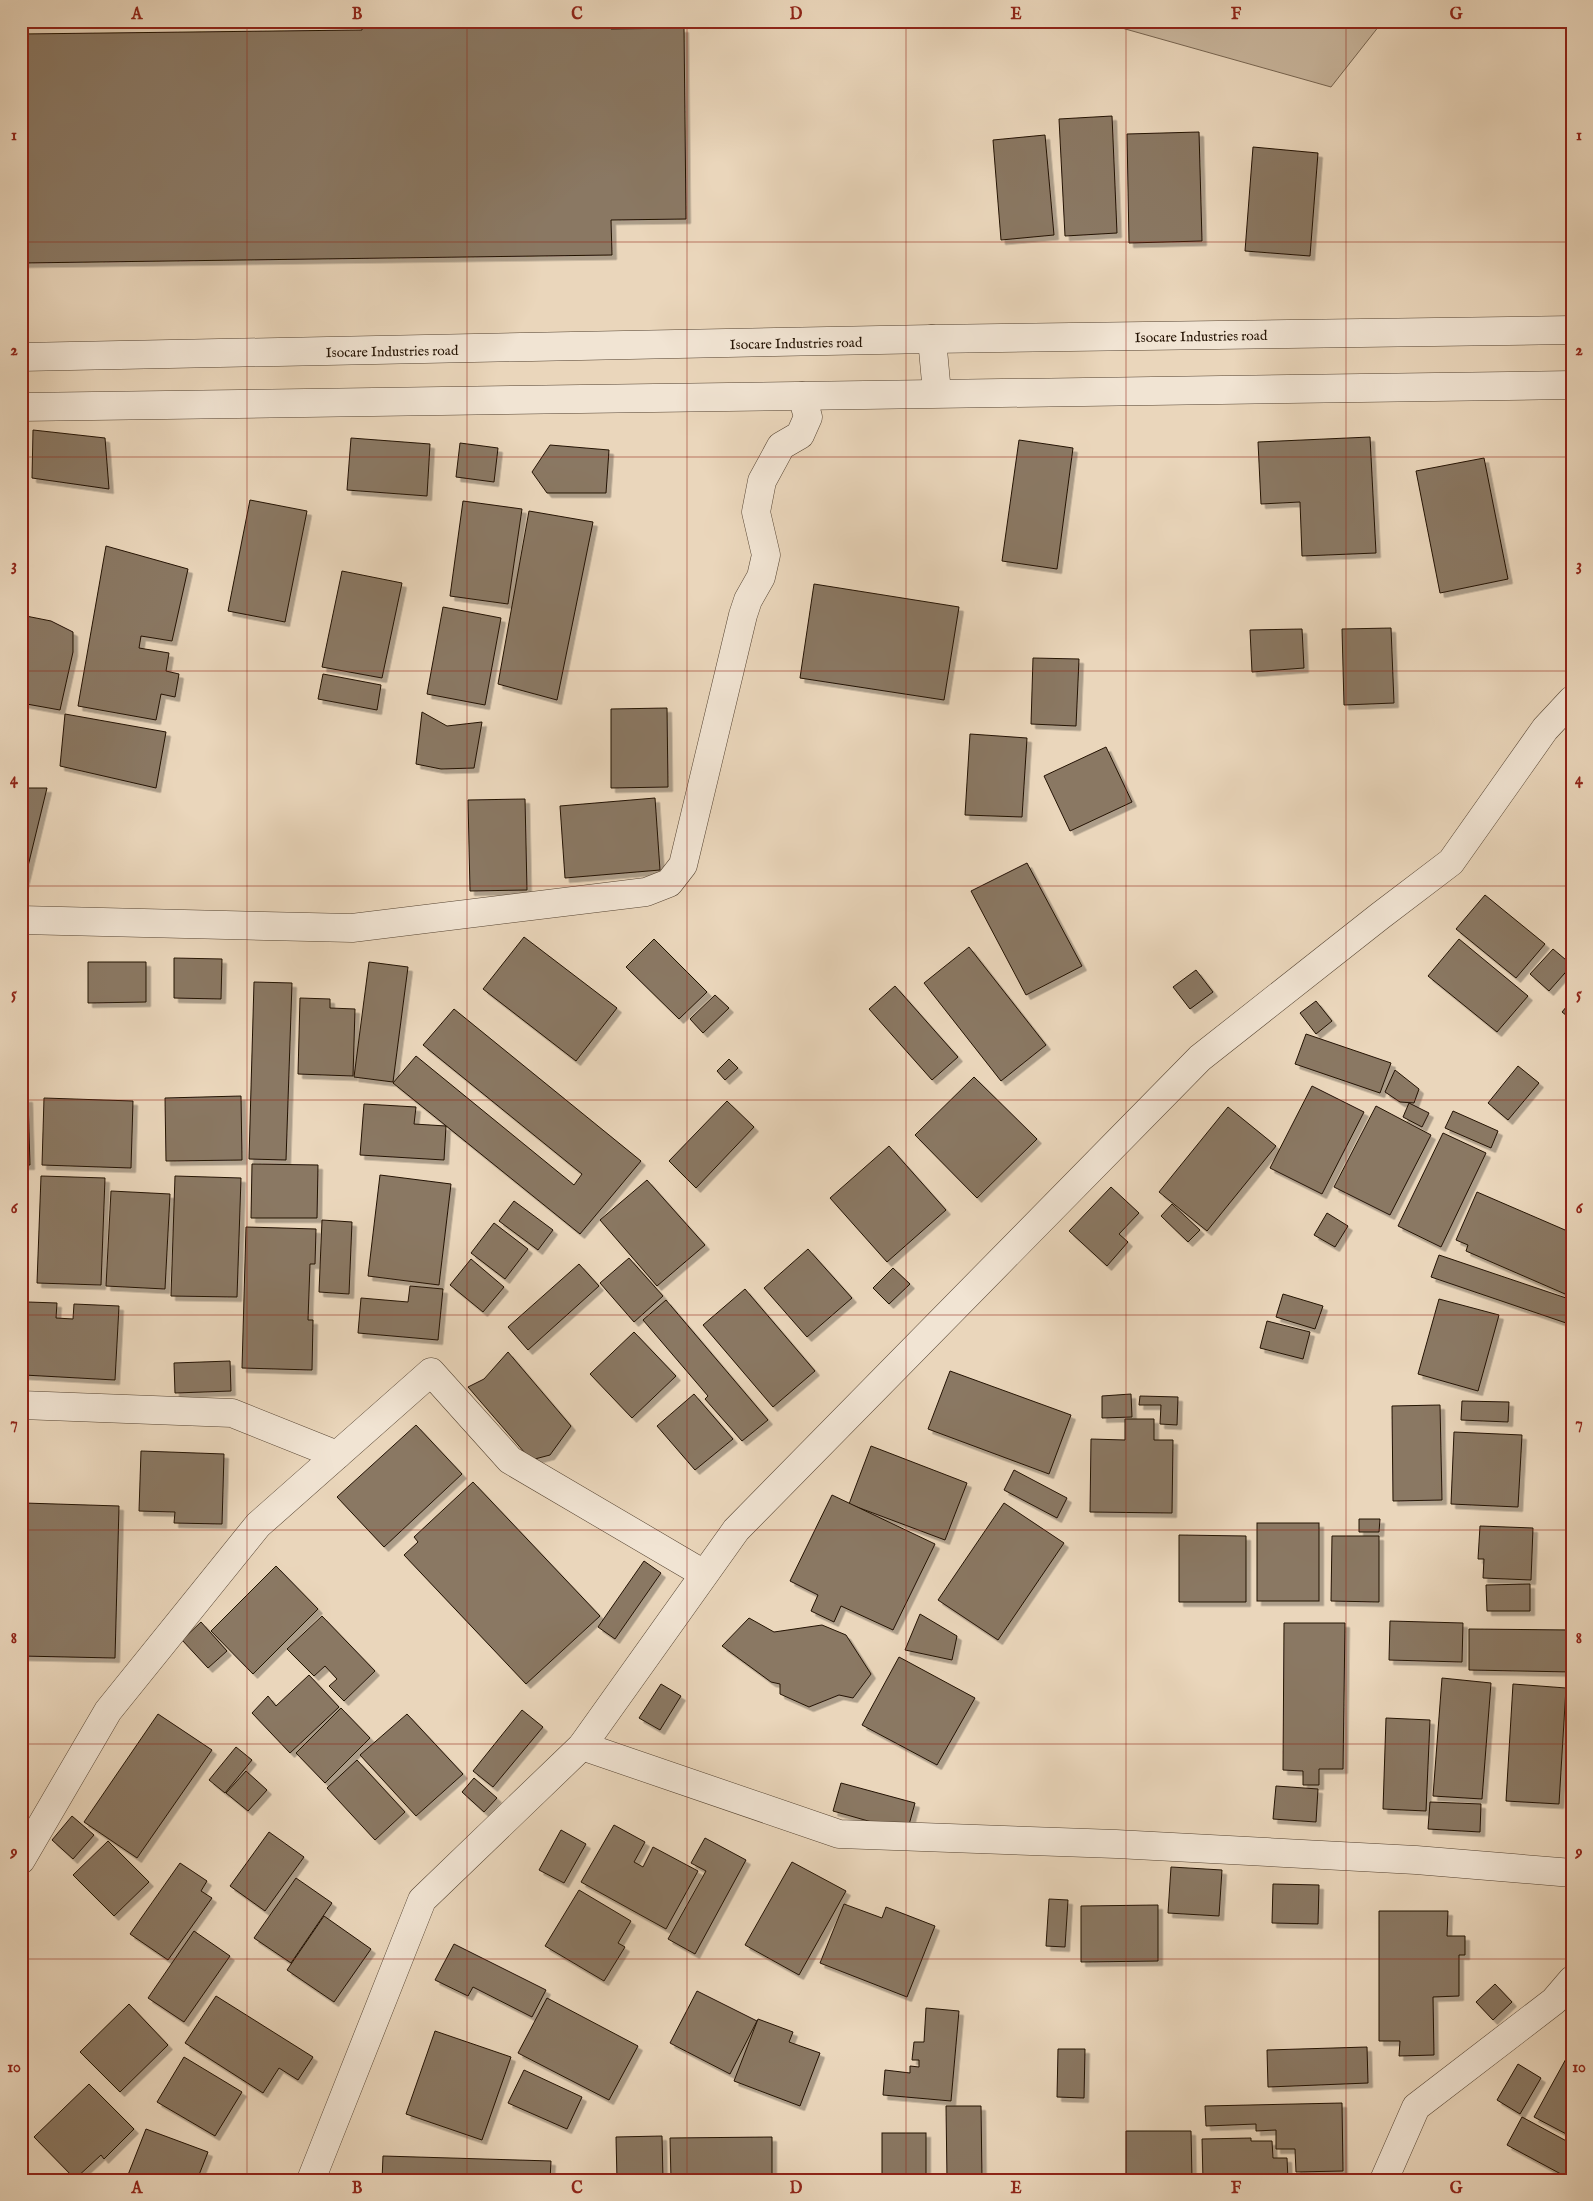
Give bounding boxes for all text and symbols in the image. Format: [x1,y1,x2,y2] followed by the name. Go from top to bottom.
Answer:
[131,5,144,25] text: A
[352,5,363,25] text: B
[571,5,583,25] text: C
[790,5,803,25] text: D
[1010,5,1022,25] text: E
[1231,5,1242,25] text: F
[1450,5,1463,25] text: G
[11,126,17,146] text: 1
[1576,126,1582,146] text: 1
[1135,327,1268,347] street label: Isocare Industries road
[730,334,863,354] street label: Isocare Industries road
[10,341,18,361] text: 2
[1575,341,1583,361] text: 2
[326,342,459,362] street label: Isocare Industries road
[11,556,17,576] text: 3
[1576,556,1582,576] text: 3
[10,770,19,790] text: 4
[1575,770,1584,790] text: 4
[11,985,17,1005] text: 5
[1576,985,1582,1005] text: 5
[11,1199,19,1219] text: 6
[1576,1199,1584,1219] text: 6
[10,1414,18,1434] text: 7
[1575,1414,1583,1434] text: 7
[11,1629,17,1649] text: 8
[1576,1629,1582,1649] text: 8
[10,1843,18,1863] text: 9
[1575,1843,1583,1863] text: 9
[7,2058,21,2078] text: 10
[1572,2058,1586,2078] text: 10
[131,2179,144,2199] text: A
[352,2179,363,2199] text: B
[571,2179,583,2199] text: C
[790,2179,803,2199] text: D
[1010,2179,1022,2199] text: E
[1231,2179,1242,2199] text: F
[1450,2179,1463,2199] text: G

